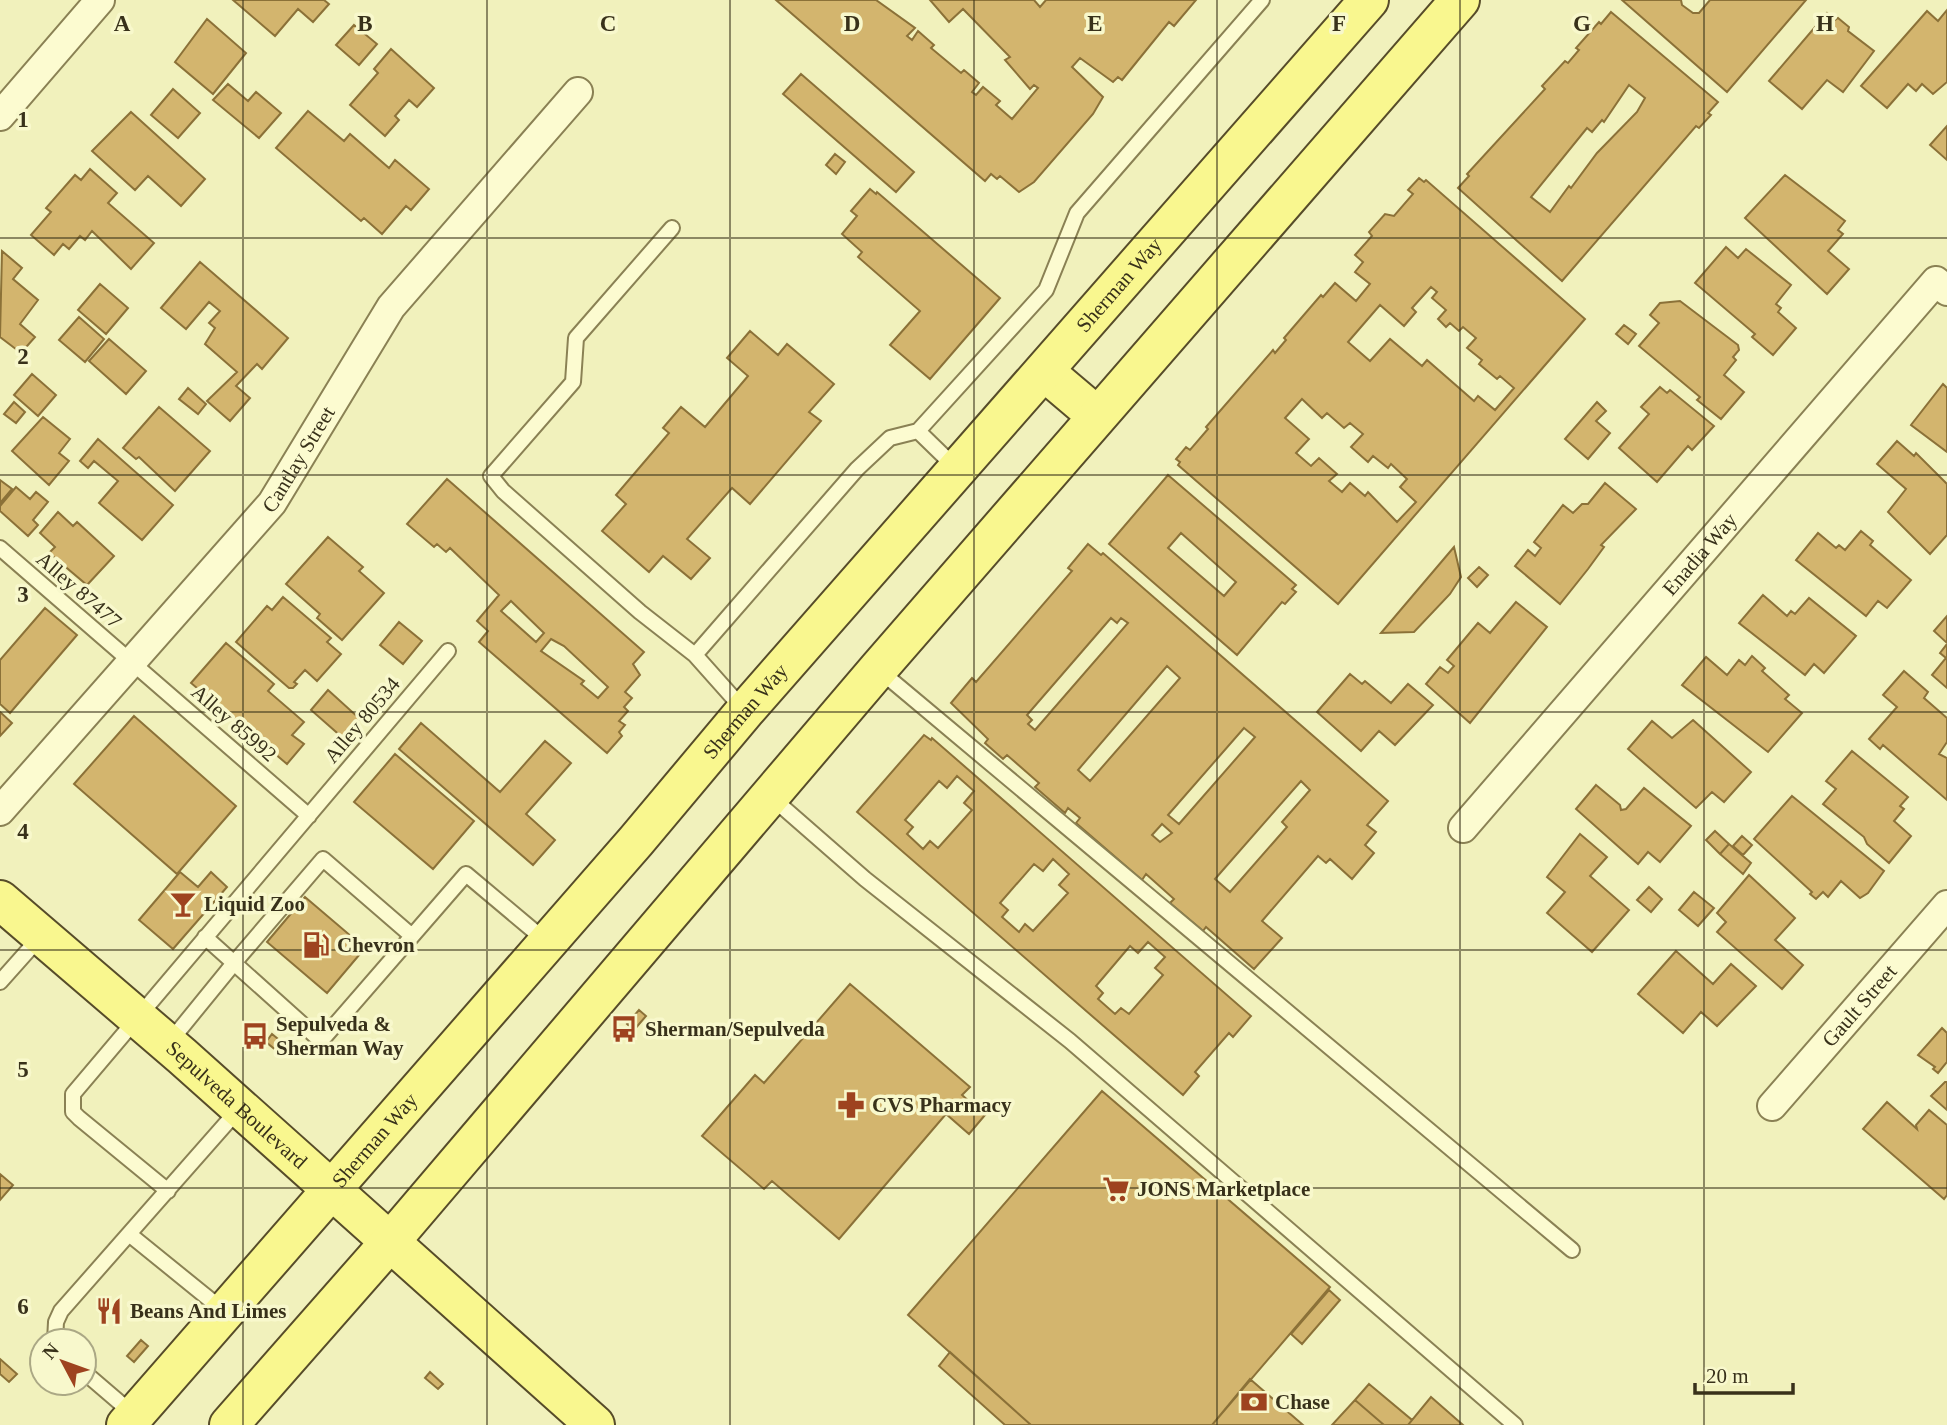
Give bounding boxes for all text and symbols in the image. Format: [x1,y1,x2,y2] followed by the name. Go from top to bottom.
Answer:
[114,11,131,36] text: A
[357,11,373,36] text: B
[600,11,616,36] text: C
[844,11,860,36] text: D
[1087,11,1103,36] text: E
[1332,11,1346,36] text: F
[1573,11,1591,36] text: G
[1816,11,1834,36] text: H
[17,107,29,132] text: 1
[1071,232,1167,337] street label: Sherman Way
[17,344,29,369] text: 2
[257,402,340,517] street label: Cantlay Street
[1658,508,1742,600] street label: Enadia Way
[32,547,126,633] street label: Alley 87477
[17,582,29,607] text: 3
[698,659,793,764] street label: Sherman Way
[319,672,405,768] street label: Alley 80534
[187,680,281,766] street label: Alley 85992
[17,819,29,844] text: 4
[168,889,198,919] bar icon: Liquid Zoo
[204,892,305,916] place label: Liquid Zoo
[301,930,331,960] fuel station icon: Chevron
[337,933,415,957] place label: Chevron
[1817,960,1902,1052] street label: Gault Street
[276,1012,404,1060] place label: Sepulveda & Sherman Way
[609,1014,639,1044] bus stop icon: Sherman/Sepulveda
[645,1017,825,1041] place label: Sherman/Sepulveda
[240,1021,270,1051] bus stop icon: Sepulveda & Sherman Way
[161,1036,312,1174] street label: Sepulveda Boulevard
[17,1057,29,1082] text: 5
[327,1088,423,1192] street label: Sherman Way
[836,1090,866,1120] pharmacy icon: CVS Pharmacy
[872,1093,1012,1117] place label: CVS Pharmacy
[1101,1174,1131,1204] supermarket icon: JONS Marketplace
[1137,1177,1310,1201] place label: JONS Marketplace
[17,1294,29,1319] text: 6
[94,1296,124,1326] restaurant icon: Beans And Limes
[130,1299,286,1323] place label: Beans And Limes
[28,1327,98,1397] north arrow
[38,1339,63,1363] text: N
[1695,1352,1793,1396] scale bar
[1706,1364,1749,1388] text: 20 m
[1239,1387,1269,1417] bank icon: Chase
[1275,1390,1330,1414] place label: Chase

